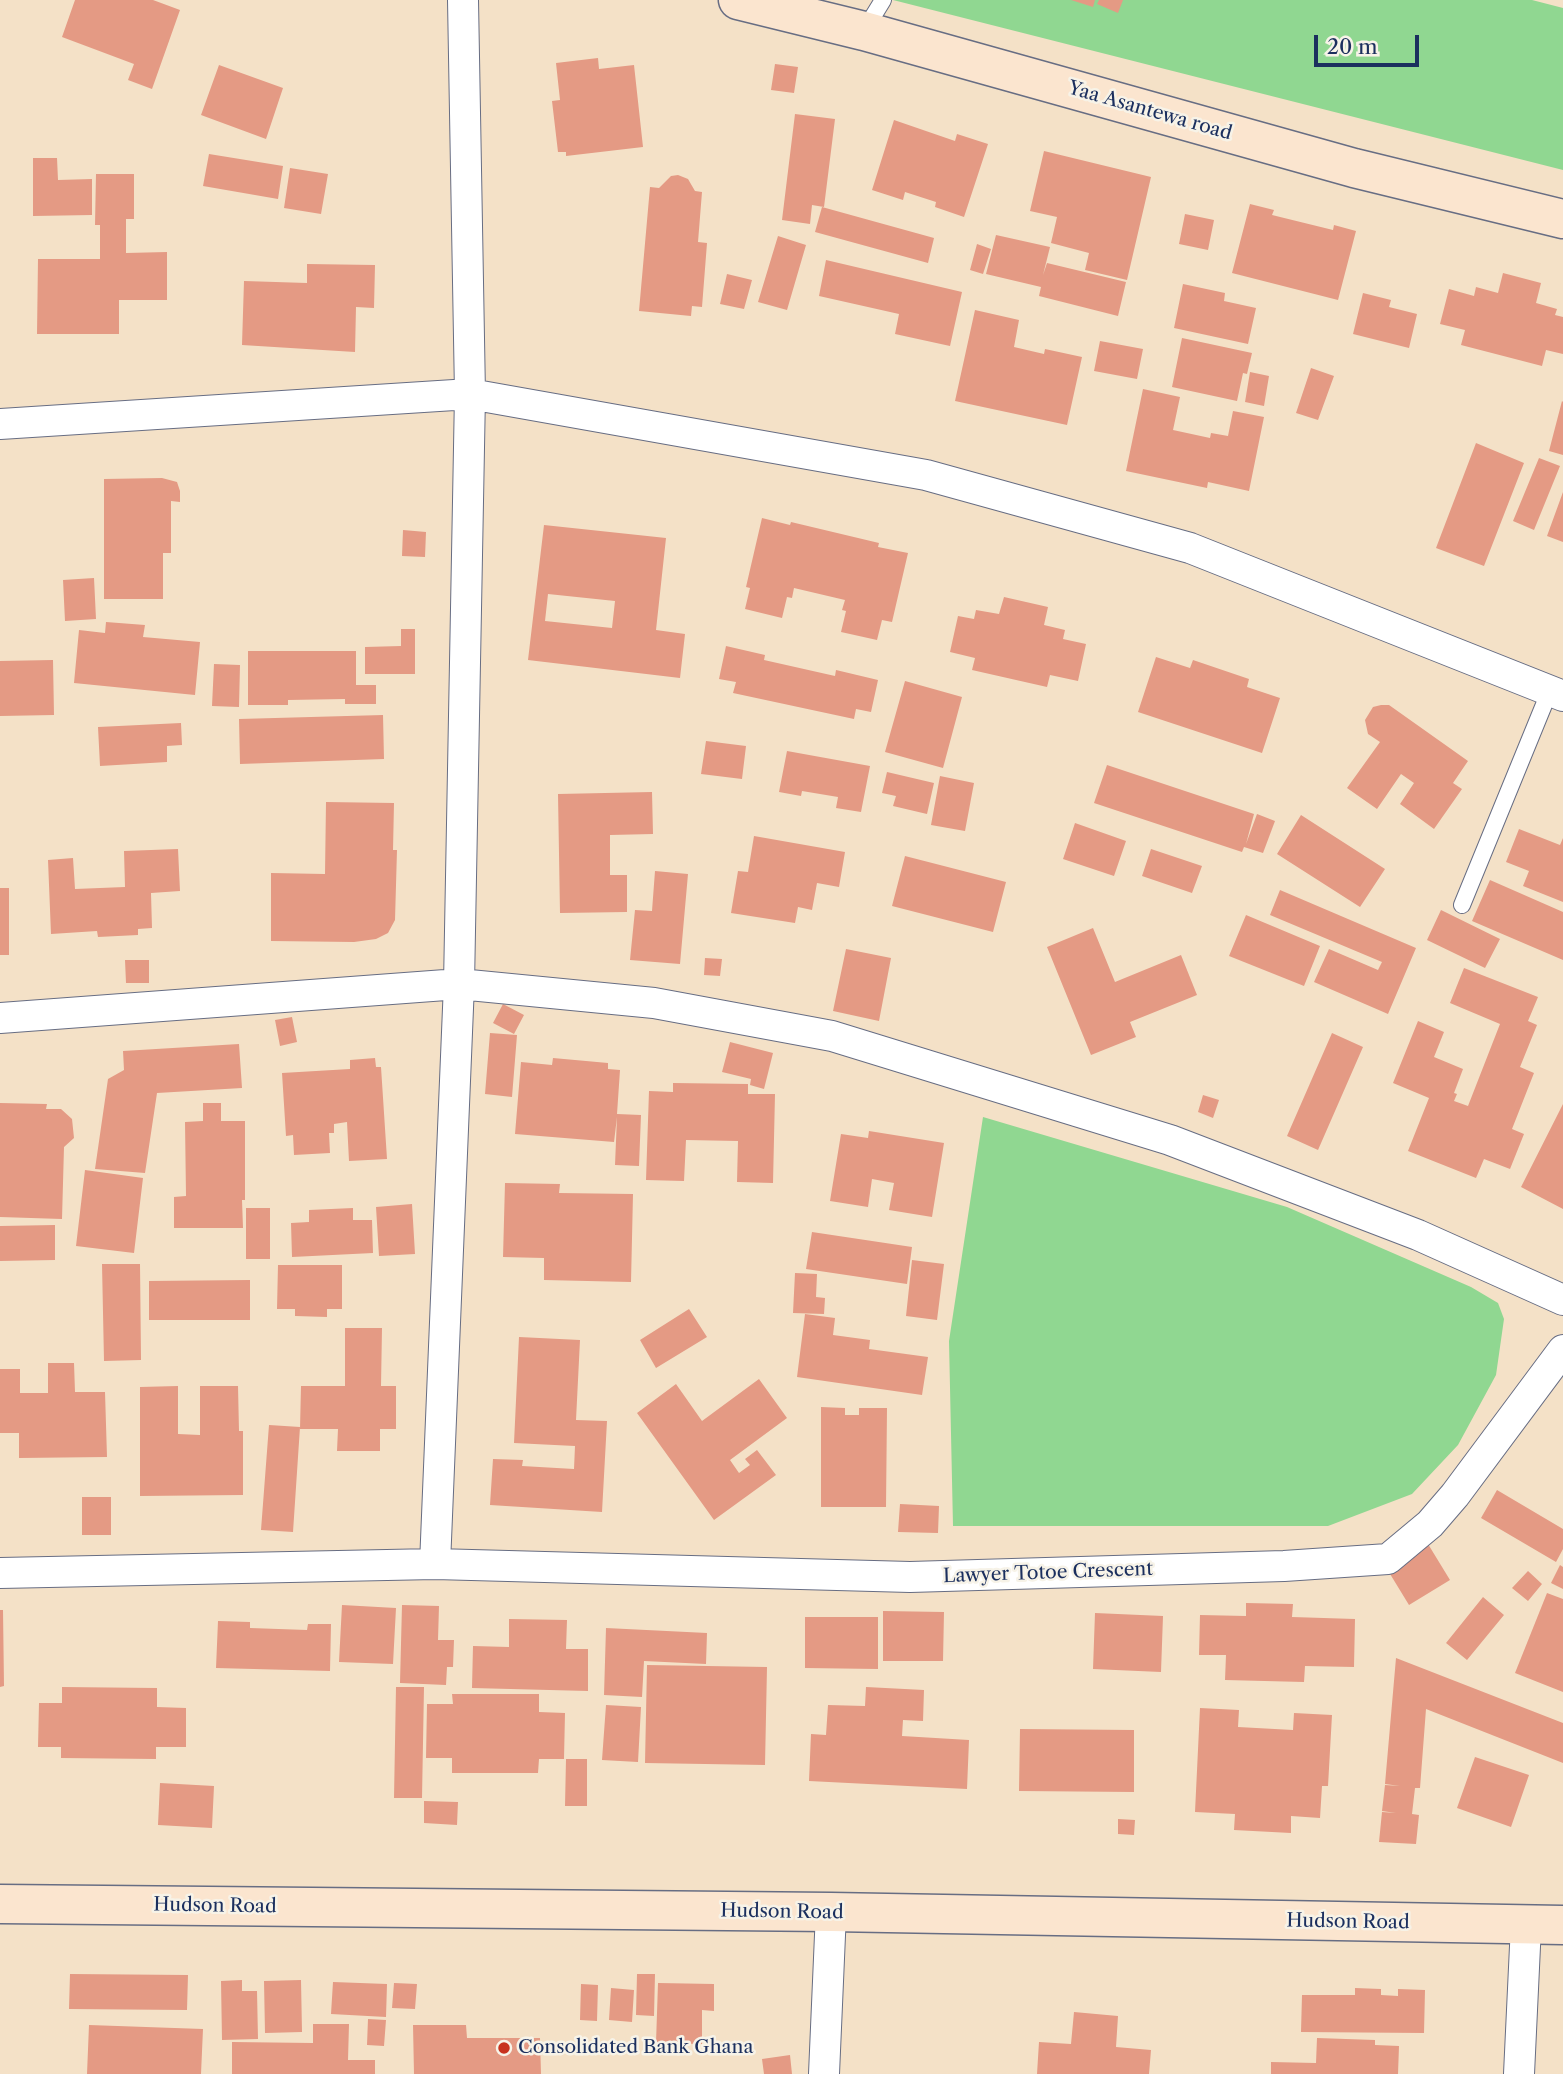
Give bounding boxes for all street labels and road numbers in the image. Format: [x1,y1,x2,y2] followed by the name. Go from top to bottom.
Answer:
[1065,77,1235,145] street label: Yaa Asantewa road
[943,1558,1153,1588] street label: Lawyer Totoe Crescent
[153,1894,277,1918] street label: Hudson Road
[720,1900,844,1924] street label: Hudson Road
[1286,1910,1410,1934] street label: Hudson Road

